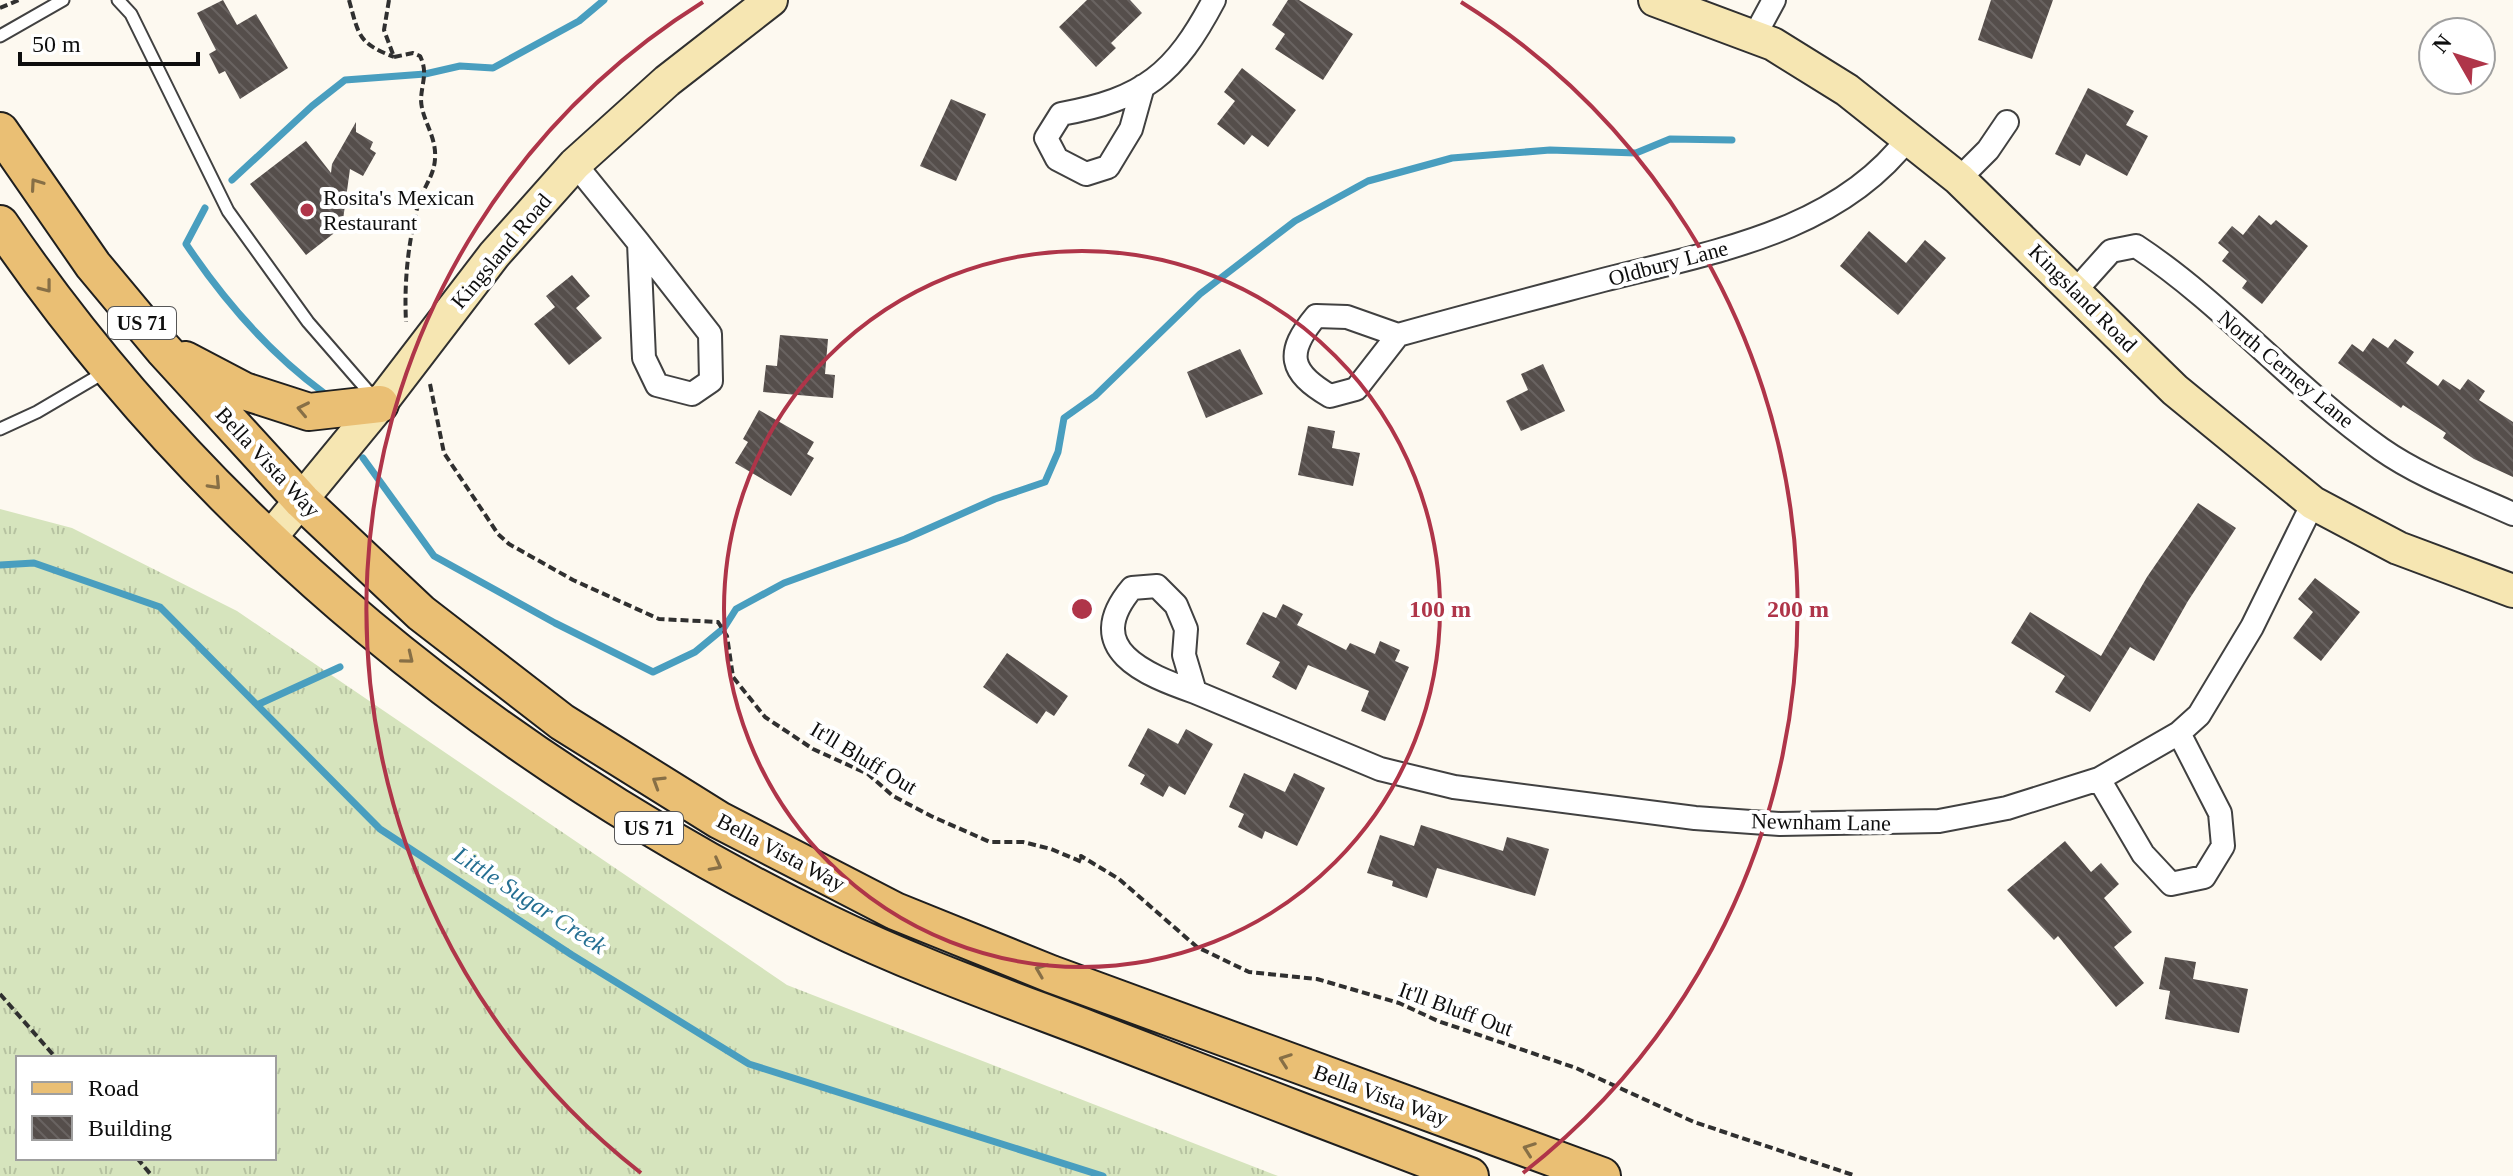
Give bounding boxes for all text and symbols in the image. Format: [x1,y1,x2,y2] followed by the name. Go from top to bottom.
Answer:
[20,16,198,66] scale bar
[2417,16,2497,96] north arrow
[2427,30,2457,58] text: N
[32,31,81,57] text: 50 m
[31,178,46,192] one-way arrow
[323,185,474,235] place label: Rosita's Mexican Restaurant
[446,188,556,314] street label: Kingsland Road
[298,201,316,219] marker: Rosita's Mexican Restaurant
[1605,235,1731,291] street label: Oldbury Lane
[2024,239,2142,357] street label: Kingsland Road
[36,278,50,293] one-way arrow
[2213,305,2359,433] street label: North Cerney Lane
[108,307,176,339] road number: US 71
[297,401,310,418] one-way arrow
[211,402,325,522] street label: Bella Vista Way
[205,475,219,490] one-way arrow
[1068,595,1096,623] centre of rings
[1409,596,1471,622] text: 100 m
[1767,596,1829,622] text: 200 m
[399,648,413,663] one-way arrow
[806,716,922,800] street label: It'll Bluff Out
[652,776,666,791] one-way arrow
[713,808,849,896] street label: Bella Vista Way
[1751,808,1891,836] street label: Newnham Lane
[615,812,683,844] road number: US 71
[448,841,611,959] water label: Little Sugar Creek
[708,855,723,870] one-way arrow
[1035,963,1049,980] one-way arrow
[1395,977,1517,1041] street label: It'll Bluff Out
[1279,1053,1293,1069] one-way arrow
[16,1056,276,1160] legend
[1310,1059,1452,1131] street label: Bella Vista Way
[88,1075,139,1101] text: Road
[88,1115,172,1141] text: Building
[1523,1142,1537,1159] one-way arrow

